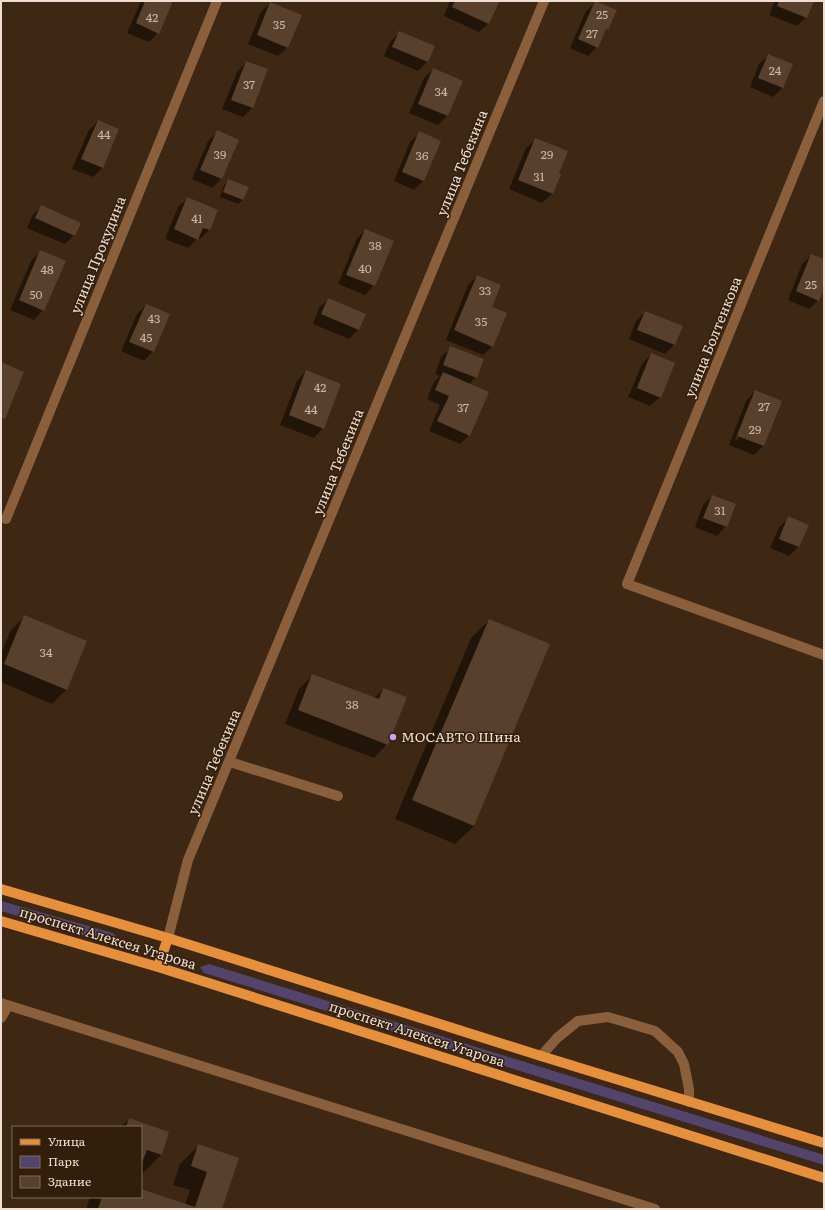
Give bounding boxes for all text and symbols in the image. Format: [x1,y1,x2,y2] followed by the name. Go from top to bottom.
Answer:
[596,5,608,23] house number: 25
[146,8,158,26] house number: 42
[273,15,285,33] house number: 35
[586,24,598,42] house number: 27
[769,61,782,79] house number: 24
[243,75,255,93] house number: 37
[434,82,448,100] house number: 34
[431,106,492,219] street label: улица Тебекина
[97,125,111,143] house number: 44
[214,145,226,163] house number: 39
[541,145,553,163] house number: 29
[416,146,429,164] house number: 36
[533,167,545,185] house number: 31
[64,192,130,316] street label: улица Прокудина
[191,209,203,227] house number: 41
[368,236,382,254] house number: 38
[358,259,372,277] house number: 40
[40,260,54,278] house number: 48
[679,273,746,400] street label: улица Болтенкова
[805,275,817,293] house number: 25
[479,281,491,299] house number: 33
[29,285,43,303] house number: 50
[147,309,161,327] house number: 43
[475,312,487,330] house number: 35
[140,328,152,346] house number: 45
[314,378,326,396] house number: 42
[758,397,770,415] house number: 27
[457,398,469,416] house number: 37
[304,400,318,418] house number: 44
[307,405,368,518] street label: улица Тебекина
[749,420,761,438] house number: 29
[714,501,726,519] house number: 31
[39,643,53,661] house number: 34
[345,695,359,713] house number: 38
[182,705,245,817] street label: улица Тебекина
[401,726,521,746] place label: МОСАВТО Шина
[388,732,398,742] marker: МОСАВТО Шина
[17,901,200,974] street label: проспект Алексея Угарова
[327,995,508,1071] street label: проспект Алексея Угарова
[12,1126,142,1198] legend
[48,1132,86,1150] text: Улица
[48,1152,79,1170] text: Парк
[48,1172,91,1190] text: Здание

